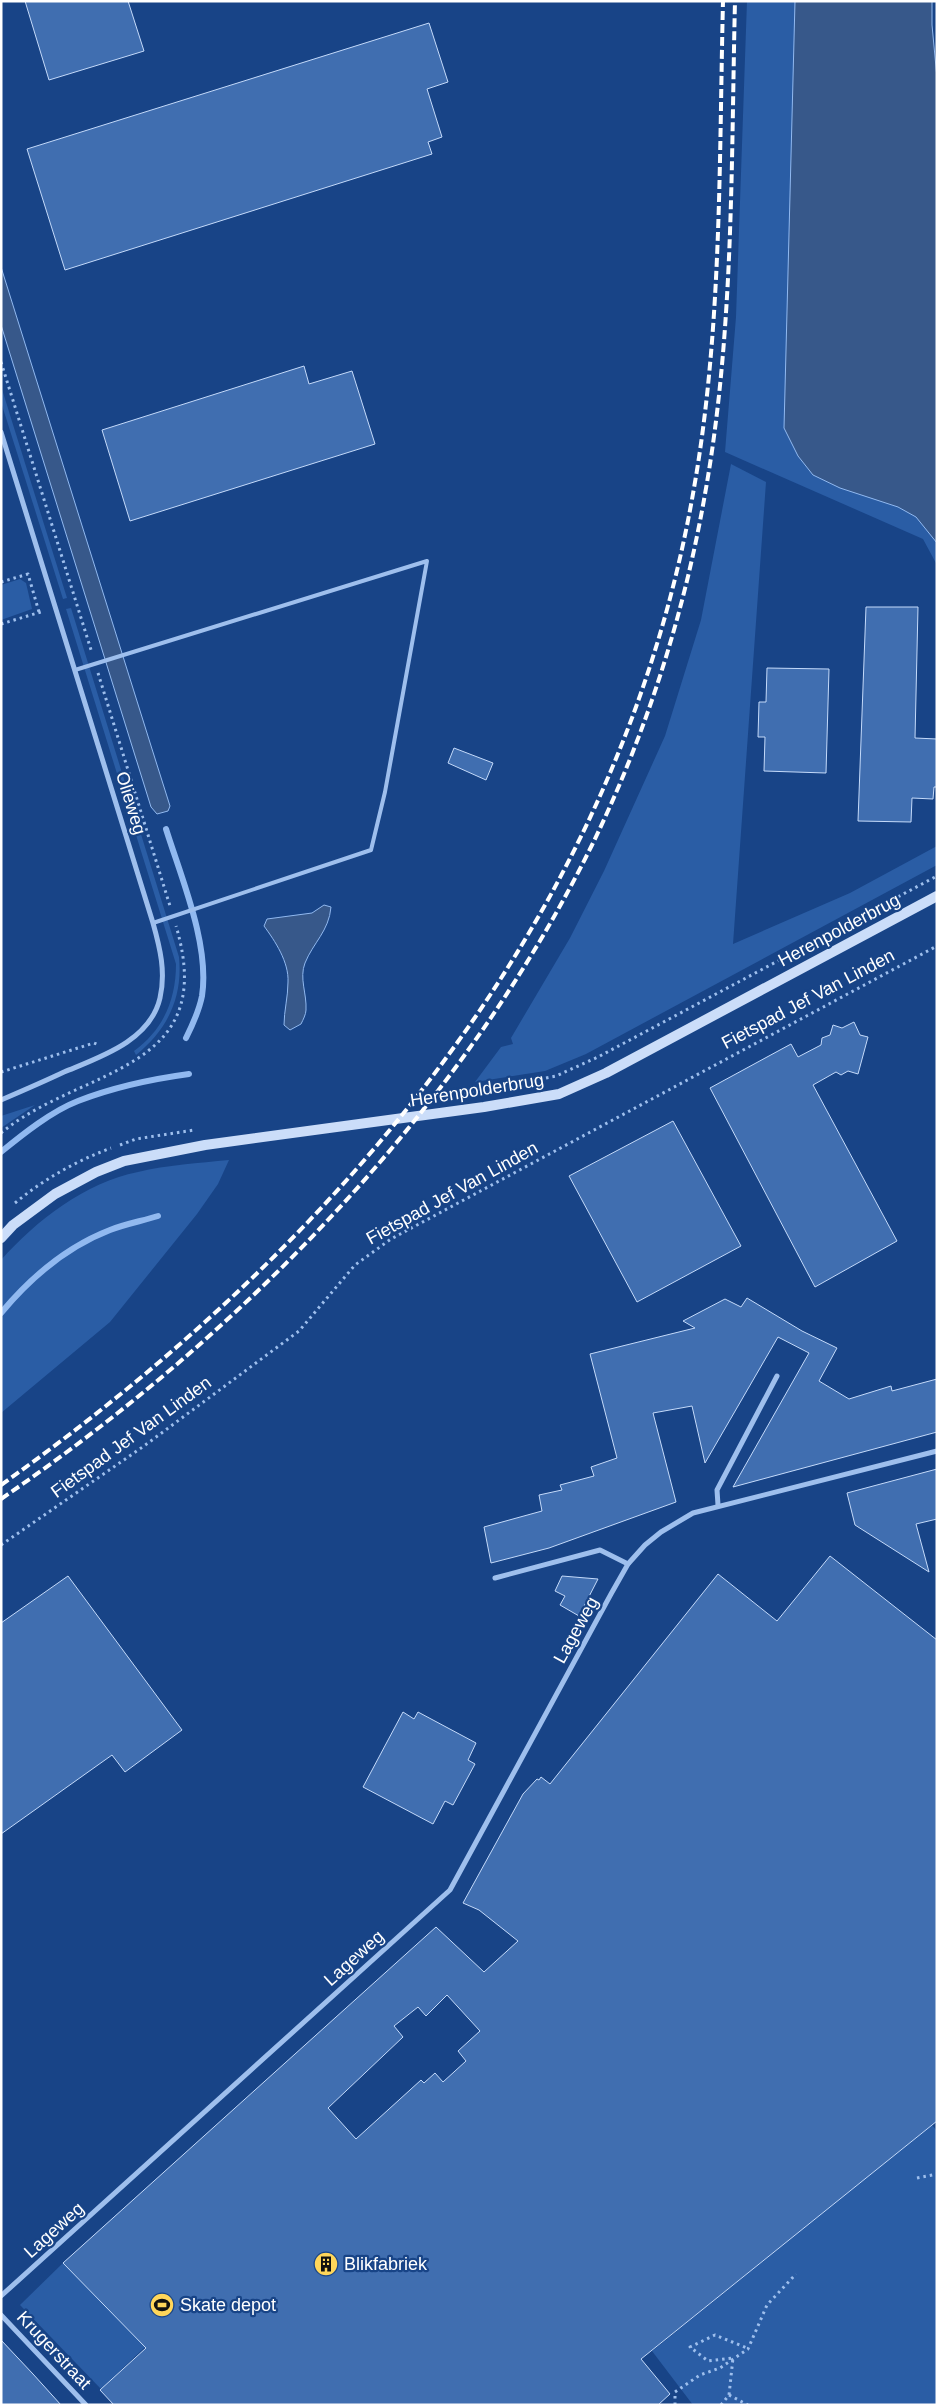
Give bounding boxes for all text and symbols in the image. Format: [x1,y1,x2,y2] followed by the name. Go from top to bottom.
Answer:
[112,769,150,837] street label: Olieweg
[775,889,903,971] street label: Herenpolderbrug
[718,945,898,1053] street label: Fietspad Jef Van Linden
[409,1070,545,1110] street label: Herenpolderbrug
[363,1138,541,1248] street label: Fietspad Jef Van Linden
[47,1372,215,1502] street label: Fietspad Jef Van Linden
[550,1593,602,1667] street label: Lageweg
[320,1926,388,1990] street label: Lageweg
[20,2198,88,2262] street label: Lageweg
[313,2251,339,2277] building icon: Blikfabriek
[344,2254,428,2274] place label: Blikfabriek
[149,2292,175,2318] sports icon: Skate depot
[180,2295,276,2315] place label: Skate depot
[13,2307,95,2393] street label: Krugerstraat

